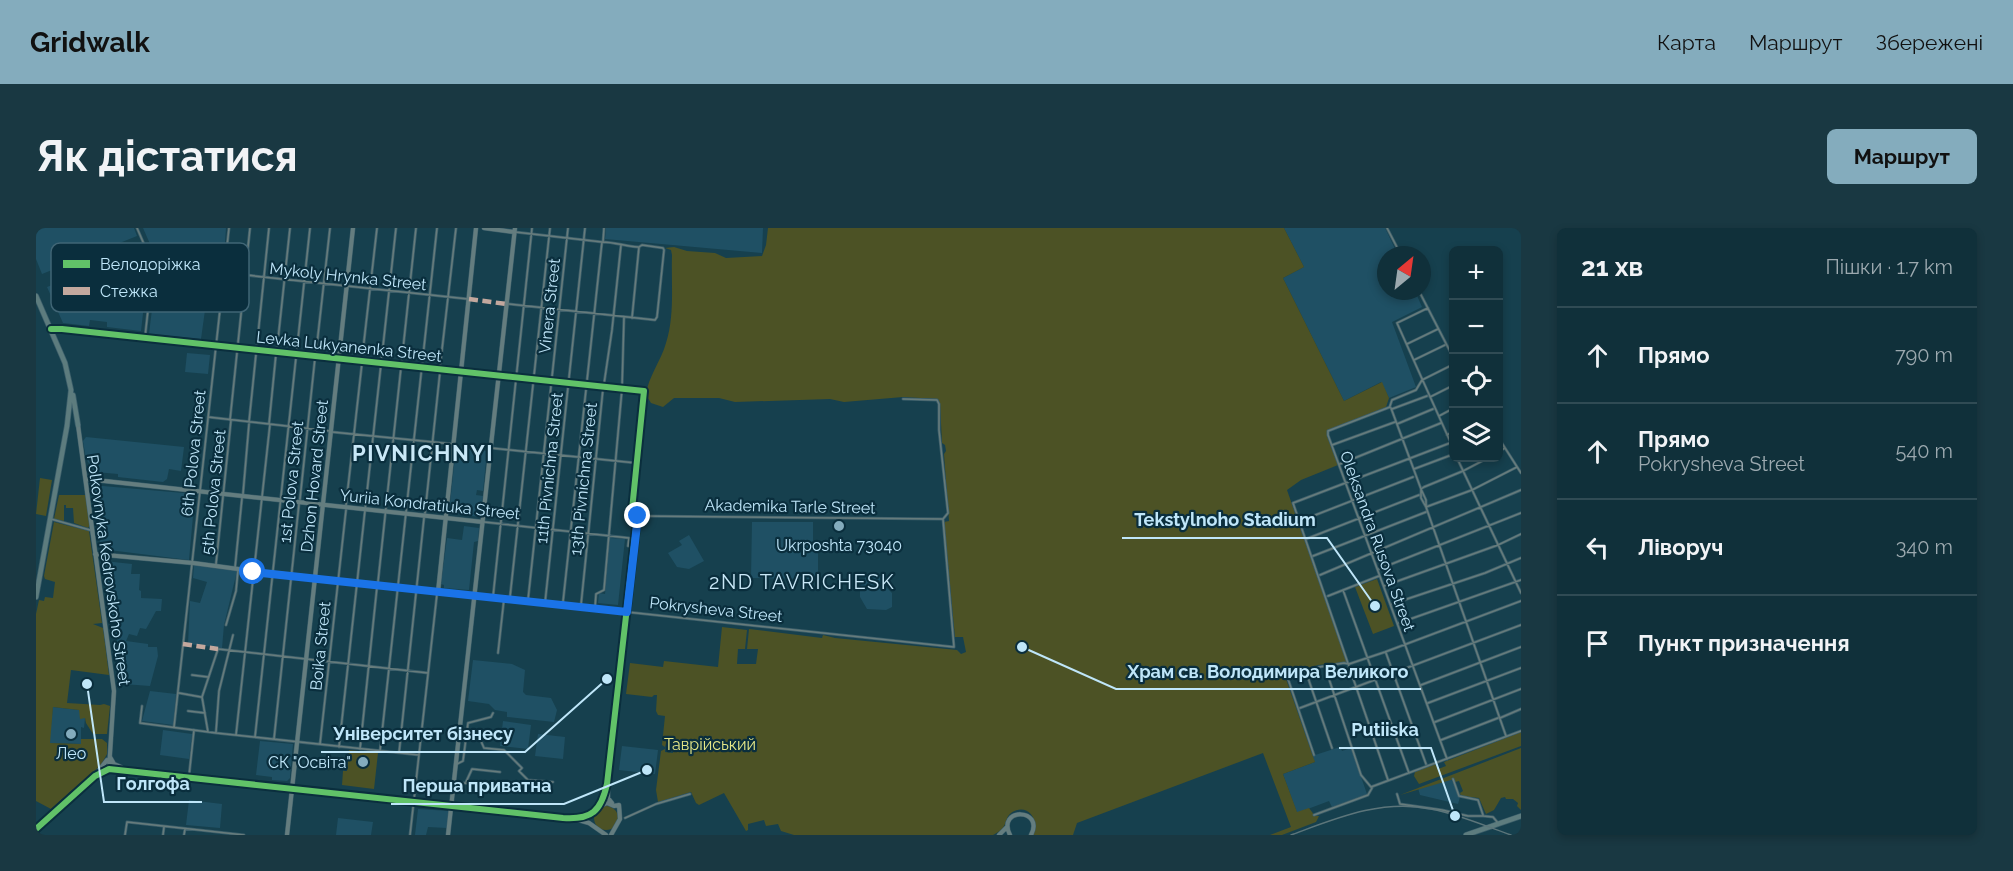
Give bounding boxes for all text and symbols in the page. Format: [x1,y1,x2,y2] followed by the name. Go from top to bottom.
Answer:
[30,26,150,59] text: Gridwalk
[1657,30,1716,55] text: Карта
[1749,30,1842,55] text: Маршрут
[1875,30,1983,55] text: Збережені
[1827,129,1977,184] button: Маршрут
[36,132,298,181] text: Як дістатися
[51,243,249,312] legend
[1377,246,1431,300] north arrow
[1449,246,1503,462] map controls
[1449,246,1503,300] button: +
[1581,252,1643,282] text: 21 хв
[100,255,200,274] text: Велодоріжка
[1826,255,1953,279] text: Пішки · 1.7 km
[535,257,564,355] street label: Vinera Street
[269,259,428,294] street label: Mykoly Hrynka Street
[100,282,158,301] text: Стежка
[1449,300,1503,354] button: −
[255,327,443,366] street label: Levka Lukyanenka Street
[1581,339,1614,372] icon: ahead
[1638,342,1710,368] text: Прямо
[1895,343,1953,367] text: 790 m
[1449,354,1503,408] button: locate
[177,388,210,517] street label: 6th Polova Street
[532,391,567,545] street label: 11th Pivnichna Street
[297,398,332,553] street label: Dzhon Hovard Street
[566,401,601,556] street label: 13th Pivnichna Street
[1449,408,1503,462] button: layers
[276,420,307,544] street label: 1st Polova Street
[1638,426,1710,452] text: Прямо
[197,428,230,556] street label: 5th Polova Street
[1581,435,1614,468] icon: ahead
[1895,439,1953,463] text: 540 m
[352,440,494,466] district label: PIVNICHNYI
[1336,448,1419,635] street label: Oleksandra Rusova Street
[1638,452,1805,476] text: Pokrysheva Street
[83,453,134,687] street label: Polkovnyka Kedrovskoho Street
[339,486,522,523] street label: Yuriia Kondratiuka Street
[704,496,876,518] street label: Akademika Tarle Street
[624,502,650,528] route end
[1122,502,1327,538] callout: Tekstylnoho Stadium
[1134,509,1316,530] text: Tekstylnoho Stadium
[832,519,846,533] marker: Ukrposhta 73040
[1581,531,1614,564] icon: left
[1638,534,1723,560] text: Ліворуч
[1896,535,1953,559] text: 340 m
[776,536,902,555] place label: Ukrposhta 73040
[239,558,265,584] route start
[709,570,895,594] district label: 2ND TAVRICHESK
[649,593,784,626] street label: Pokrysheva Street
[306,600,335,691] street label: Boika Street
[1581,627,1614,660] icon: arrive
[1638,630,1850,656] text: Пункт призначення
[1116,653,1421,689] callout: Храм св. Володимира Великого
[1127,661,1409,682] text: Храм св. Володимира Великого
[1339,712,1431,748] callout: Putiiska
[321,716,525,752] callout: Університет бізнесу
[1351,719,1419,740] text: Putiiska
[332,723,513,744] text: Університет бізнесу
[64,727,78,741] marker: Лео
[664,735,756,754] park label: Таврійський
[56,744,86,763] place label: Лео
[268,753,351,772] place label: СК "Освіта"
[356,755,370,769] marker: СК "Освіта"
[104,766,202,802] callout: Голгофа
[391,768,564,804] callout: Перша приватна
[116,773,190,794] text: Голгофа
[402,775,552,796] text: Перша приватна

